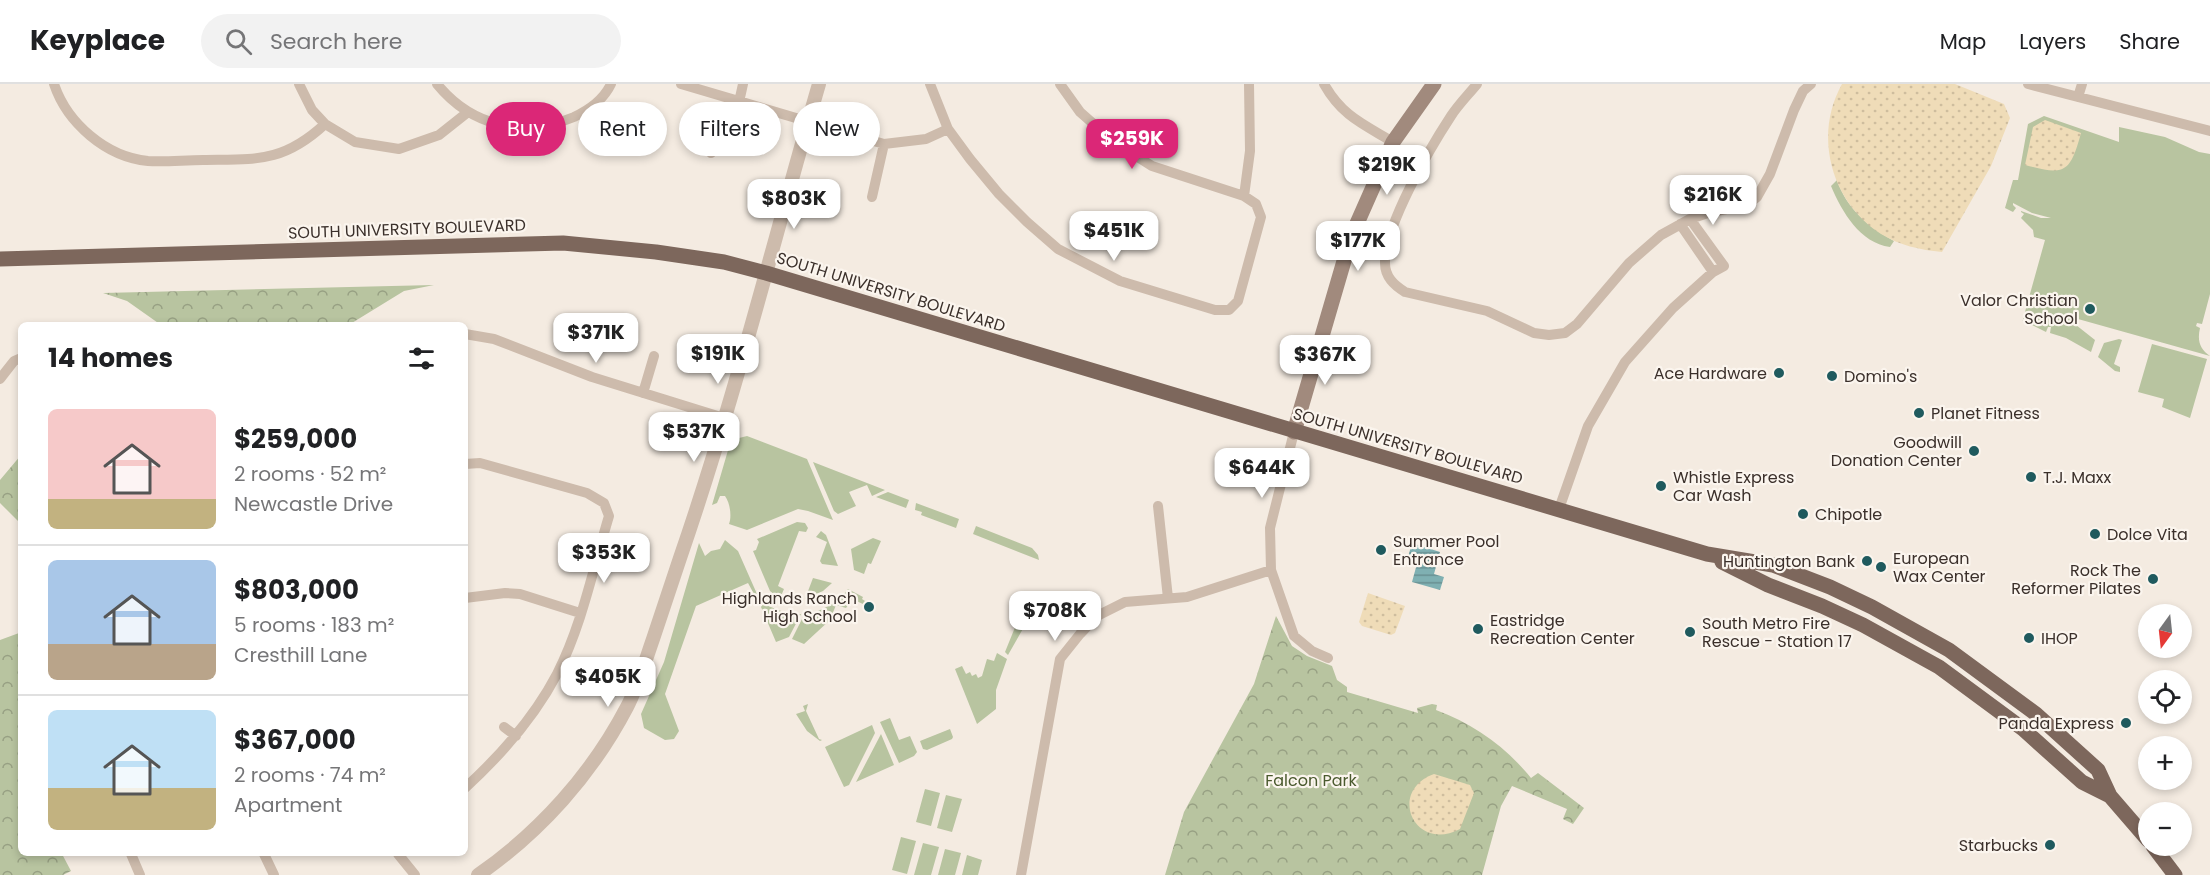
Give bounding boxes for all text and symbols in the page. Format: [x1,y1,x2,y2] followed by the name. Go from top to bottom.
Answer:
[201,14,621,68] search box
[30,21,165,60] text: Keyplace
[222,25,255,58] icon: search
[270,26,402,57] text: Search here
[1940,27,1986,56] text: Map
[2019,27,2086,56] text: Layers
[2119,27,2180,56] text: Share
[486,102,566,156] chip: Buy
[578,102,667,156] chip: Rent
[679,102,781,156] chip: Filters
[793,102,880,156] chip: New
[1090,119,1174,170] pin: $259K
[1100,124,1164,152] text: $259K
[1345,145,1429,196] pin: $219K
[1358,150,1416,178] text: $219K
[1671,175,1755,226] pin: $216K
[752,179,836,230] pin: $803K
[1684,180,1742,208] text: $216K
[761,184,827,212] text: $803K
[1072,211,1156,262] pin: $451K
[288,213,526,245] street label: SOUTH UNIVERSITY BOULEVARD
[1083,216,1145,244] text: $451K
[1316,221,1400,272] pin: $177K
[1330,226,1386,254] text: $177K
[774,246,1008,338] street label: SOUTH UNIVERSITY BOULEVARD
[1960,289,2078,330] place label: Valor Christian School
[2083,302,2097,316] marker: Valor Christian School
[554,313,638,364] pin: $371K
[567,318,625,346] text: $371K
[676,334,760,385] pin: $191K
[1283,335,1367,386] pin: $367K
[691,339,745,367] text: $191K
[48,340,173,376] text: 14 homes
[1294,340,1356,368] text: $367K
[405,342,438,375] icon: filters
[1654,362,1767,385] place label: Ace Hardware
[1844,365,1917,388] place label: Domino's
[1772,366,1786,380] marker: Ace Hardware
[1825,369,1839,383] marker: Domino's
[1290,402,1526,490] street label: SOUTH UNIVERSITY BOULEVARD
[1931,402,2040,425] place label: Planet Fitness
[1912,406,1926,420] marker: Planet Fitness
[652,412,736,463] pin: $537K
[663,417,725,445] text: $537K
[234,421,357,457] text: $259,000
[1831,431,1962,472] place label: Goodwill Donation Center
[96,433,168,505] icon: home
[1967,444,1981,458] marker: Goodwill Donation Center
[1220,448,1304,499] pin: $644K
[1229,453,1295,481] text: $644K
[234,460,386,488] text: 2 rooms · 52 m²
[1673,466,1794,507] place label: Whistle Express Car Wash
[2043,466,2111,489] place label: T.J. Maxx
[2024,470,2038,484] marker: T.J. Maxx
[1654,479,1668,493] marker: Whistle Express Car Wash
[234,490,393,518] text: Newcastle Drive
[1815,503,1882,526] place label: Chipotle
[1796,507,1810,521] marker: Chipotle
[2107,523,2188,546] place label: Dolce Vita
[2088,527,2102,541] marker: Dolce Vita
[1393,530,1499,571] place label: Summer Pool Entrance
[562,533,646,584] pin: $353K
[572,538,636,566] text: $353K
[1374,543,1388,557] marker: Summer Pool Entrance
[1893,547,1986,588] place label: European Wax Center
[1723,550,1856,573] place label: Huntington Bank
[1860,554,1874,568] marker: Huntington Bank
[2011,559,2141,600] place label: Rock The Reformer Pilates
[1874,560,1888,574] marker: European Wax Center
[234,572,359,608] text: $803,000
[2146,572,2160,586] marker: Rock The Reformer Pilates
[96,584,168,656] icon: home
[722,587,857,628] place label: Highlands Ranch High School
[1013,591,1097,642] pin: $708K
[1023,596,1087,624] text: $708K
[862,600,876,614] marker: Highlands Ranch High School
[2138,604,2192,658] north arrow
[2138,604,2192,856] map controls
[1490,609,1635,650] place label: Eastridge Recreation Center
[234,611,394,639] text: 5 rooms · 183 m²
[1702,612,1852,653] place label: South Metro Fire Rescue - Station 17
[1471,622,1485,636] marker: Eastridge Recreation Center
[1683,625,1697,639] marker: South Metro Fire Rescue - Station 17
[2041,627,2078,650] place label: IHOP
[2022,631,2036,645] marker: IHOP
[234,641,367,669] text: Cresthill Lane
[566,657,650,708] pin: $405K
[575,662,641,690] text: $405K
[2138,670,2192,724] button: locate
[1998,712,2114,735] place label: Panda Express
[2119,716,2133,730] marker: Panda Express
[234,722,356,758] text: $367,000
[96,734,168,806] icon: home
[2138,736,2192,790] button: +
[234,761,386,789] text: 2 rooms · 74 m²
[1265,769,1358,792] park label: Falcon Park
[234,791,342,819] text: Apartment
[2138,802,2192,856] button: −
[1959,834,2038,857] place label: Starbucks
[2043,838,2057,852] marker: Starbucks

